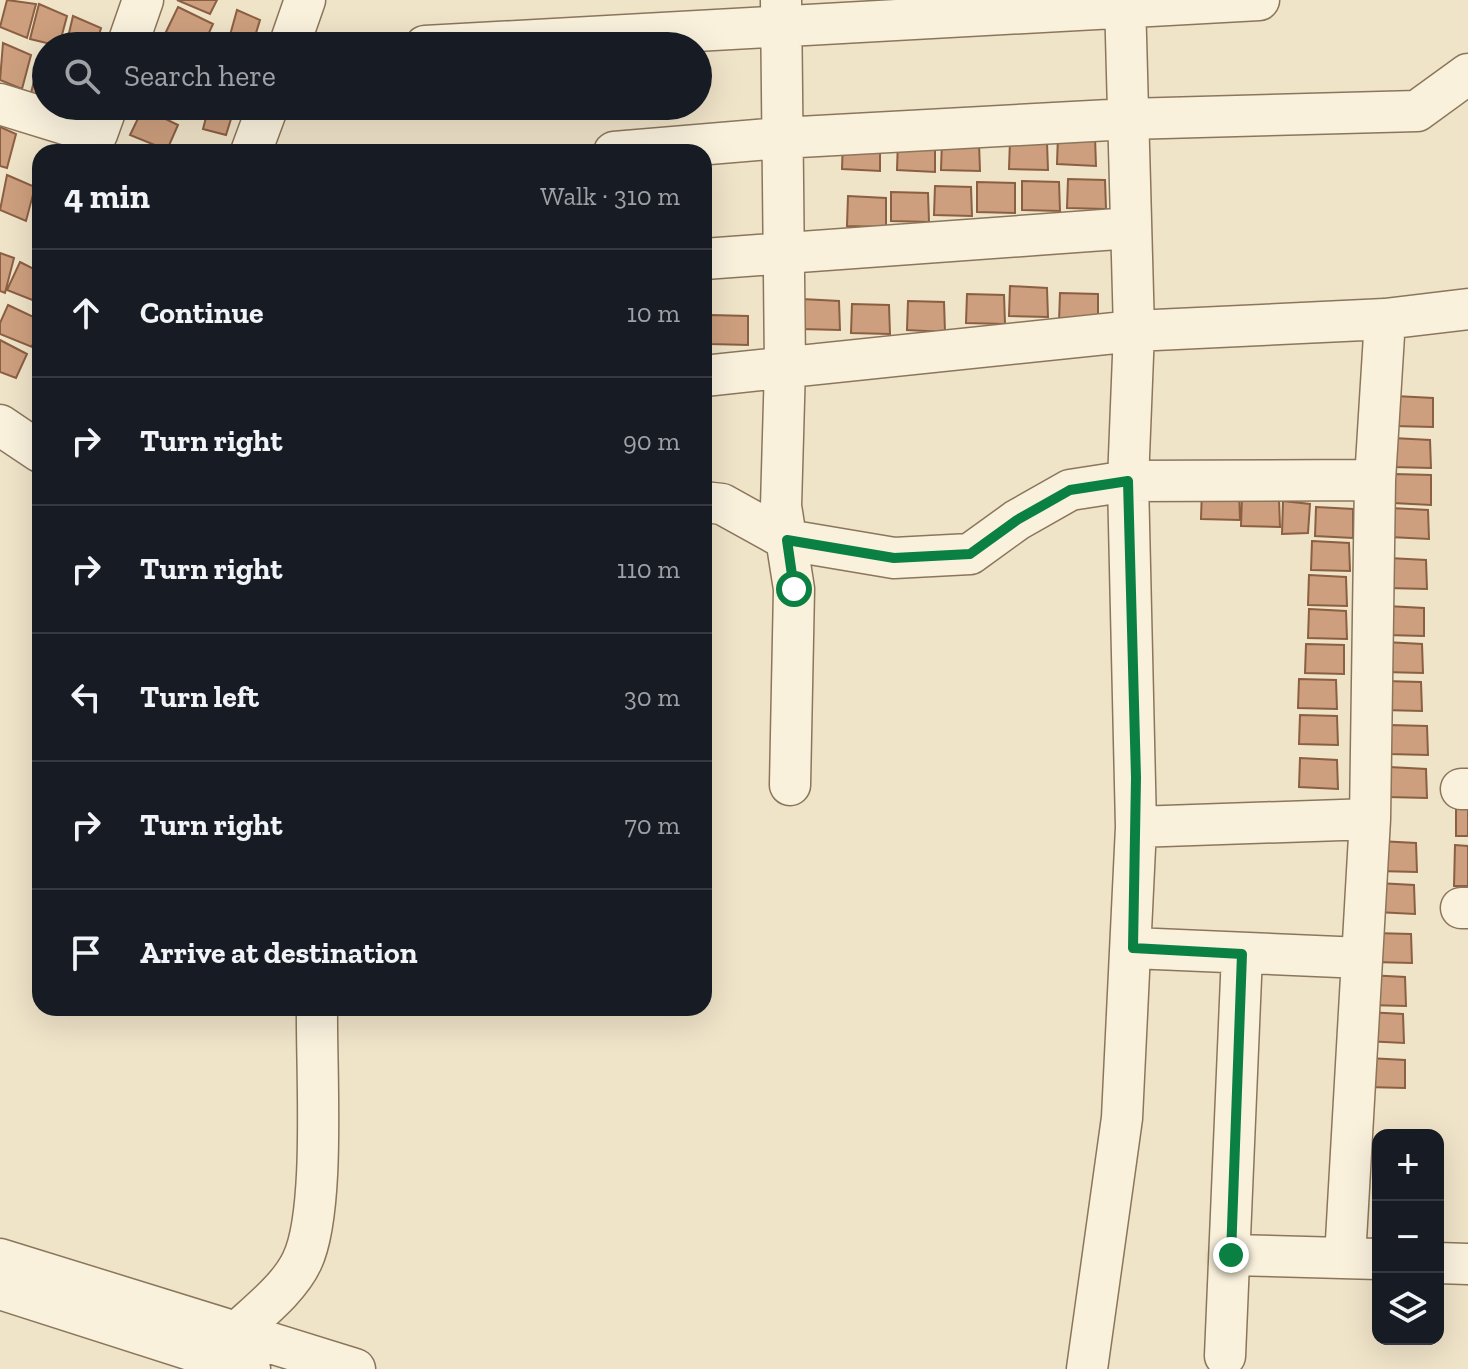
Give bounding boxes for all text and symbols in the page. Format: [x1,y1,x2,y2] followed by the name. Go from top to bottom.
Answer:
[32,32,712,120] search box
[60,54,104,98] icon: search
[124,58,276,94] text: Search here
[64,176,150,217] text: 4 min
[540,180,680,212] text: Walk · 310 m
[64,291,108,335] icon: ahead
[140,295,264,331] text: Continue
[627,297,680,329] text: 10 m
[64,419,108,463] icon: right
[140,423,282,459] text: Turn right
[623,425,680,457] text: 90 m
[64,547,108,591] icon: right
[140,551,282,587] text: Turn right
[617,553,680,585] text: 110 m
[776,571,812,607] route start
[64,675,108,719] icon: left
[140,679,259,715] text: Turn left
[624,681,680,713] text: 30 m
[64,803,108,847] icon: right
[140,807,282,843] text: Turn right
[624,809,680,841] text: 70 m
[64,931,108,975] icon: arrive
[140,935,417,971] text: Arrive at destination
[1372,1129,1444,1345] map controls
[1372,1129,1444,1201] button: +
[1372,1201,1444,1273] button: −
[1213,1237,1249,1273] route end
[1372,1273,1444,1345] button: layers

